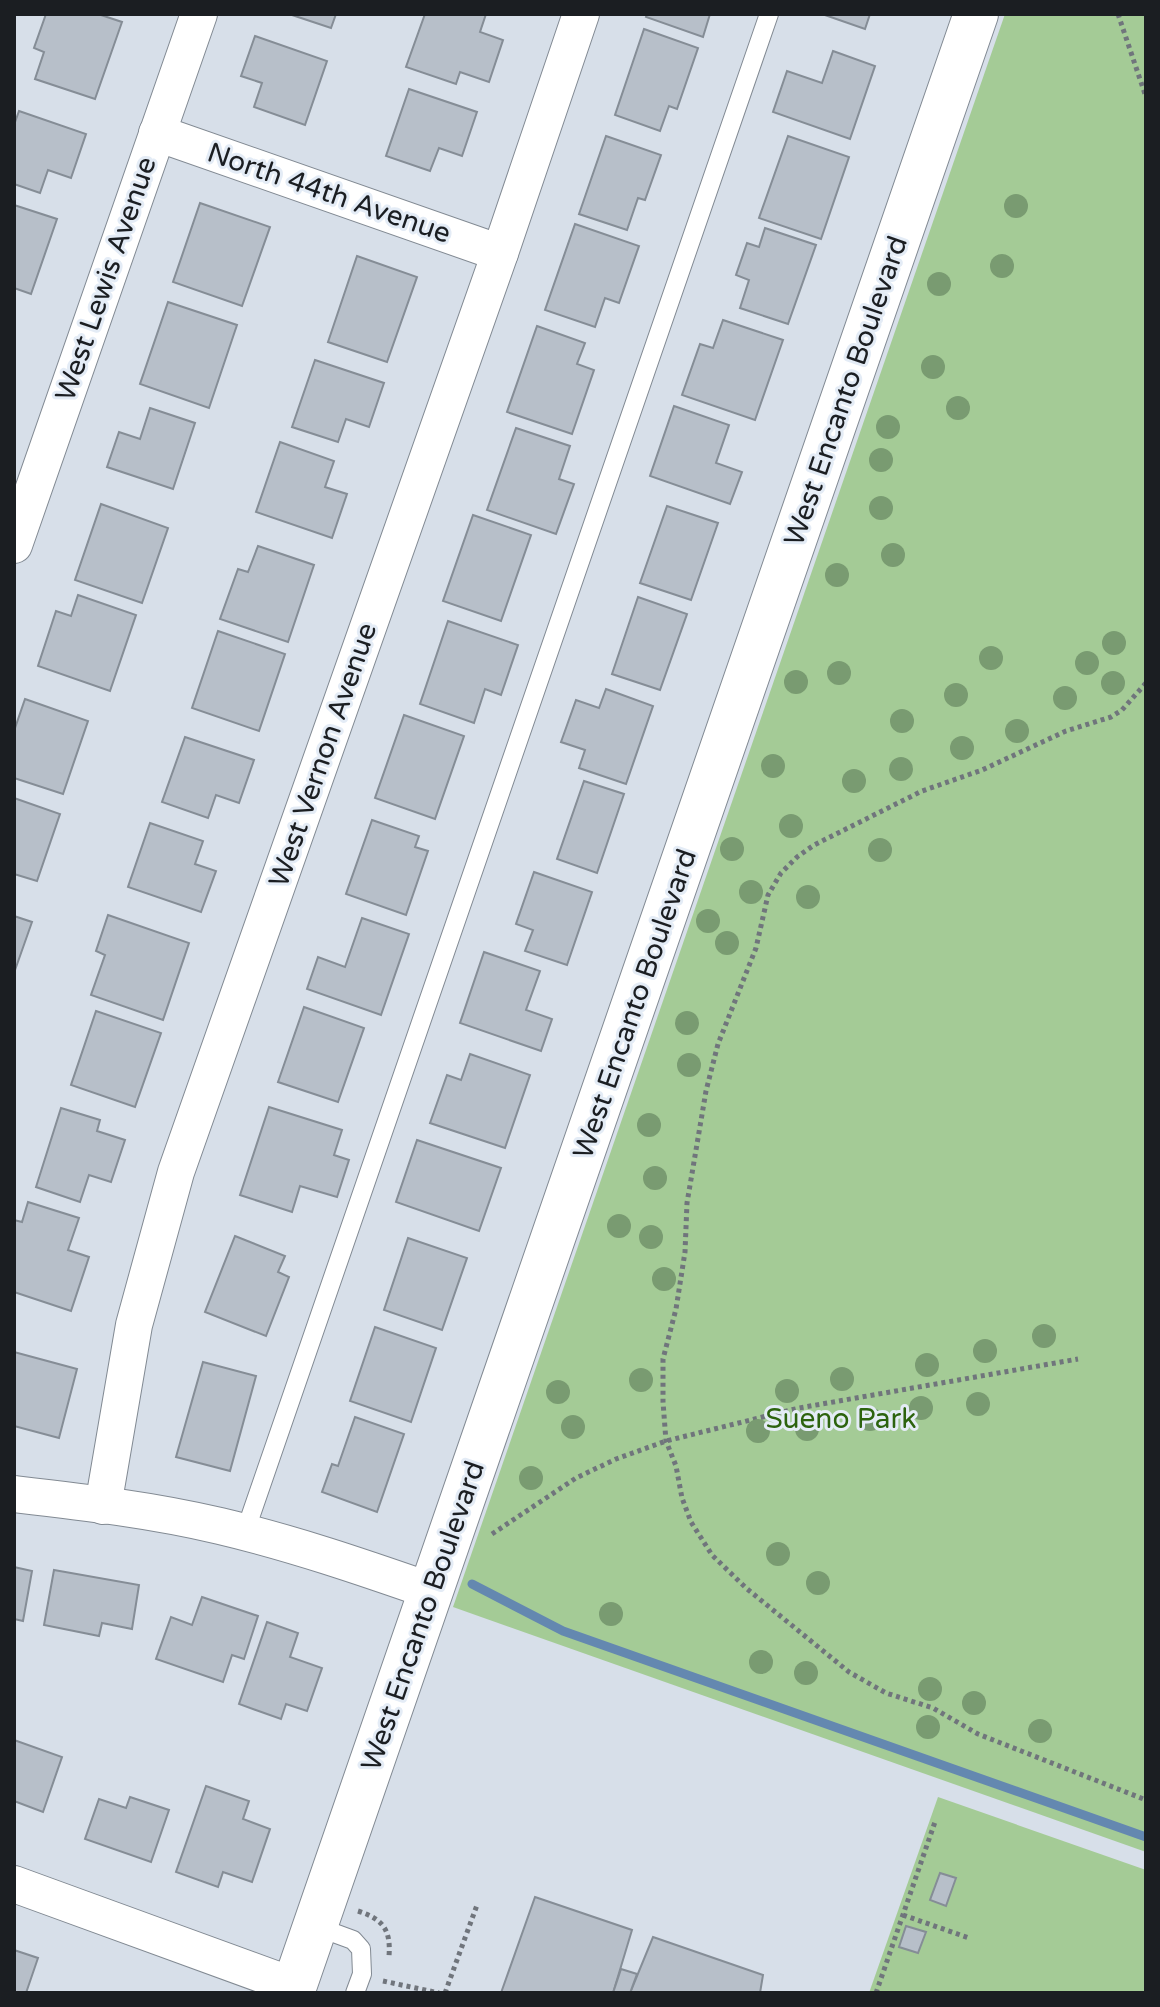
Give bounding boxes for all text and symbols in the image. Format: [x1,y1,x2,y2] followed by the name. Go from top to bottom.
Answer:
[203,135,455,251] street label: North 44th Avenue
[48,152,164,406] street label: West Lewis Avenue
[777,232,915,550] street label: West Encanto Boulevard
[262,618,384,892] street label: West Vernon Avenue
[566,845,704,1163] street label: West Encanto Boulevard
[765,1402,917,1436] park label: Sueno Park
[354,1457,492,1775] street label: West Encanto Boulevard

